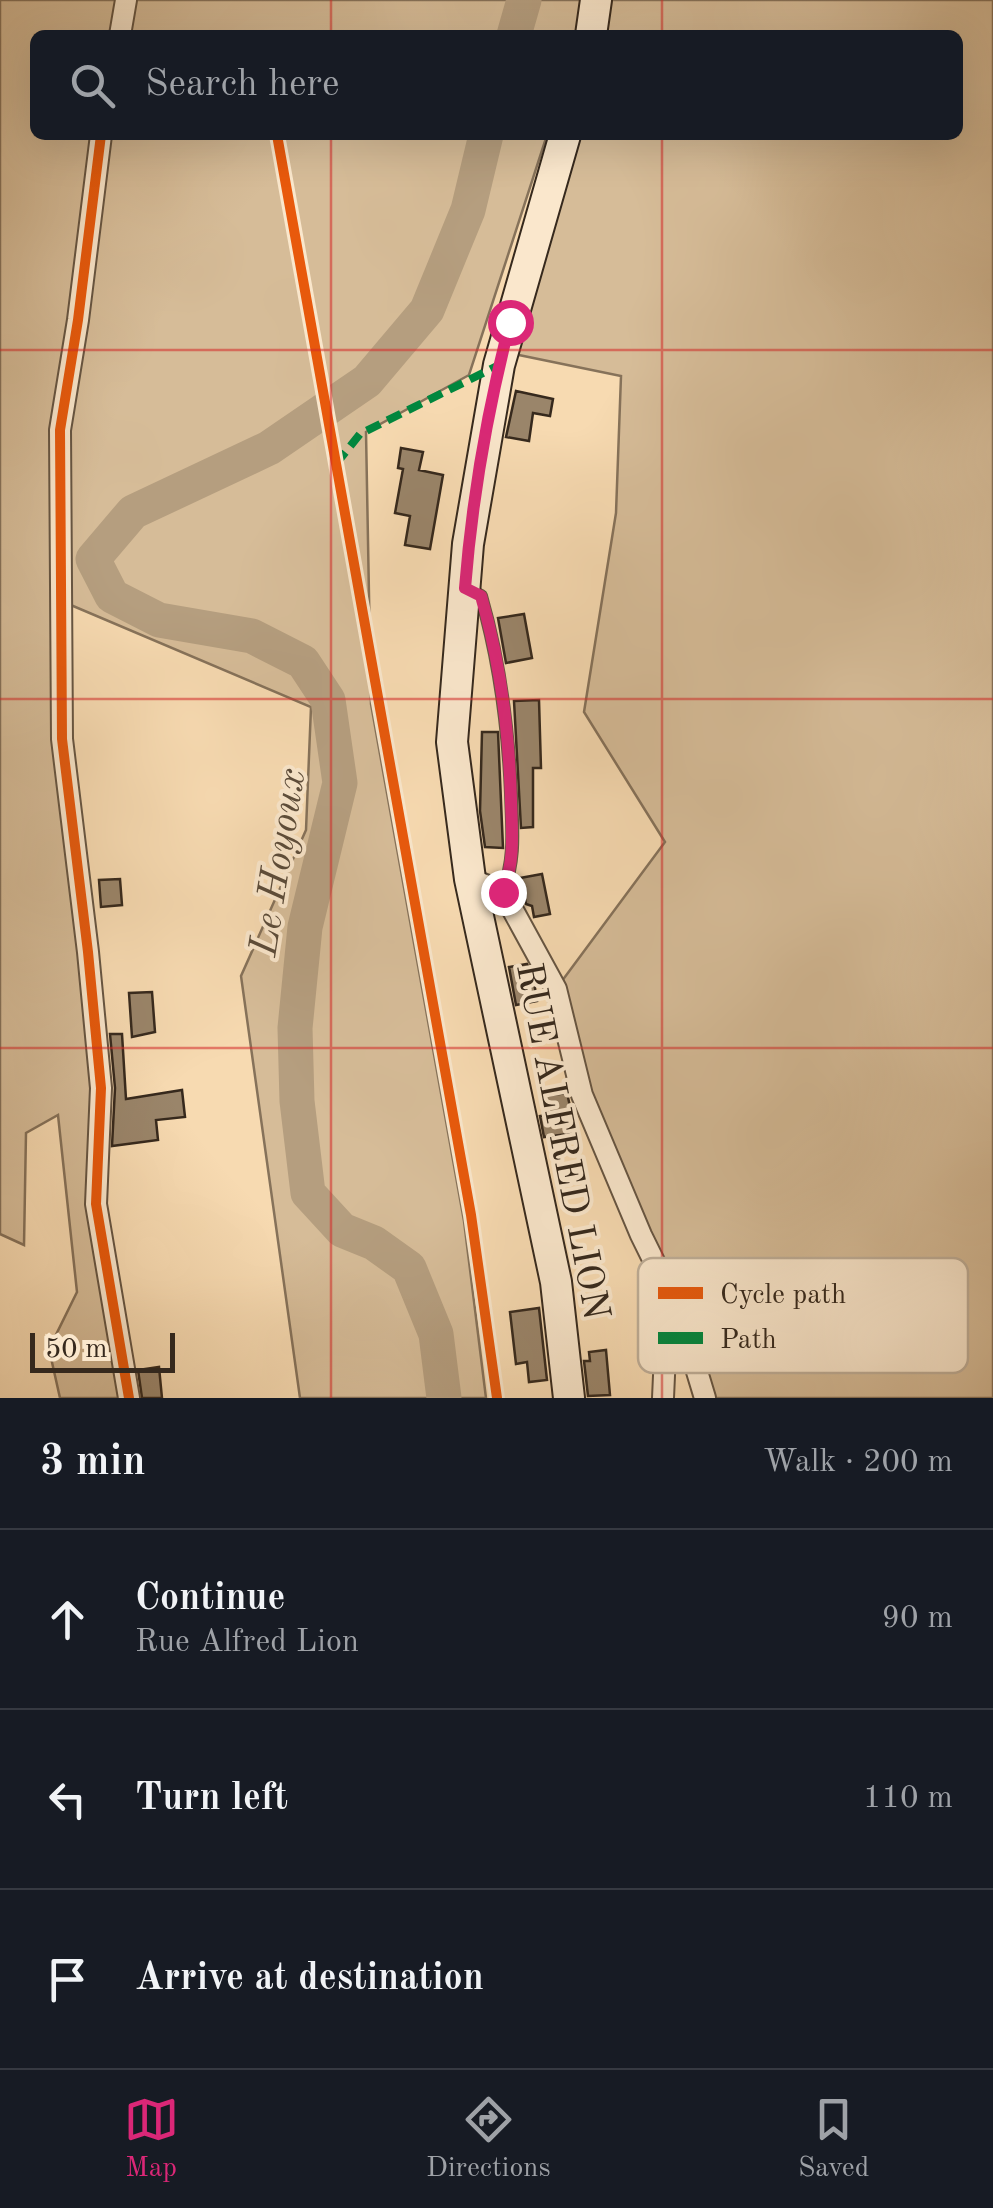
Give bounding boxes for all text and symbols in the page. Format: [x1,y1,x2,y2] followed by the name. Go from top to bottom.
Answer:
[30,30,963,140] search box
[65,58,120,113] icon: search
[145,66,340,104] text: Search here
[488,300,534,346] route start
[245,766,315,960] water label: Le Hoyoux
[481,870,527,916] route end
[508,960,614,1323] street label: RUE ALFRED LION
[638,1258,968,1373] legend
[720,1282,846,1310] text: Cycle path
[720,1327,777,1355] text: Path
[30,1328,175,1372] scale bar
[45,1336,108,1364] text: 50 m
[40,1442,146,1484] text: 3 min
[763,1447,953,1479] text: Walk · 200 m
[135,1580,285,1618] text: Continue
[40,1592,95,1647] icon: ahead
[882,1603,953,1635] text: 90 m
[135,1627,359,1659] text: Rue Alfred Lion
[40,1772,95,1827] icon: left
[135,1780,288,1818] text: Turn left
[863,1783,953,1815] text: 110 m
[40,1952,95,2007] icon: arrive
[135,1960,484,1998] text: Arrive at destination
[124,2092,179,2187] tab: Map
[426,2092,551,2187] tab: Directions
[798,2092,869,2187] tab: Saved

